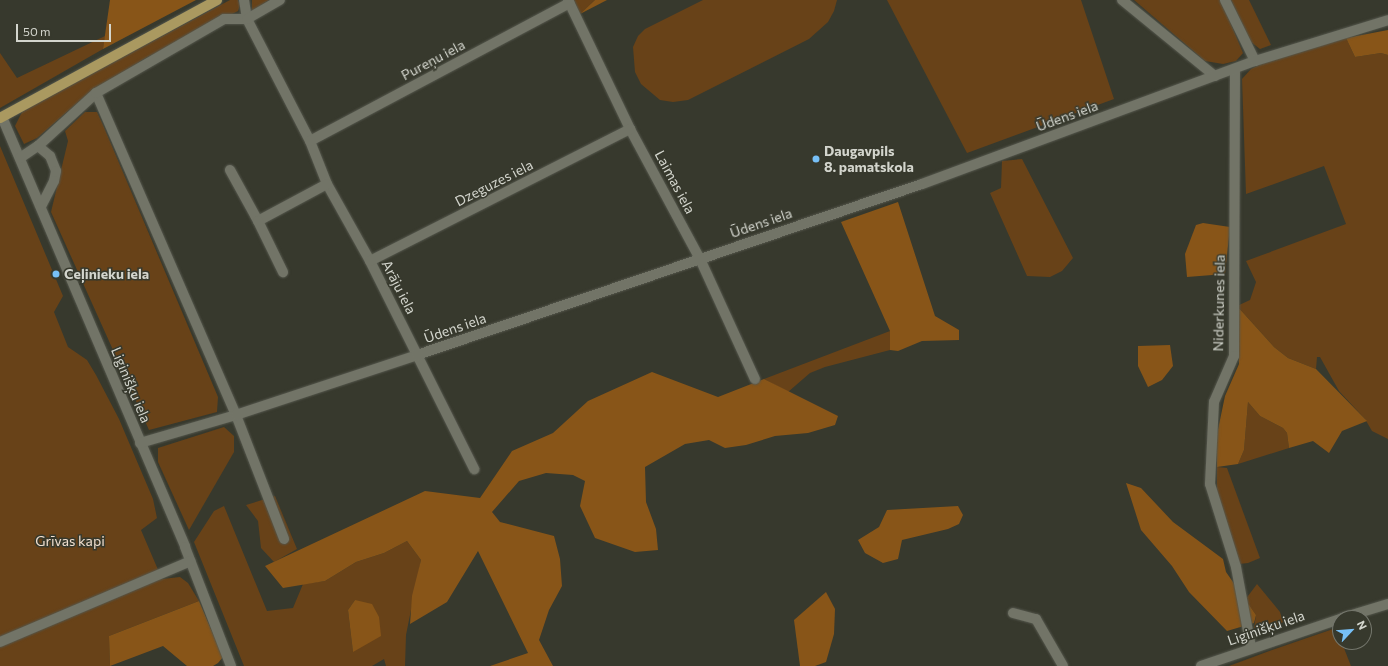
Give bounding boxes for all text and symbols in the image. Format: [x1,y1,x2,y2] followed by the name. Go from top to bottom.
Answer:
[18,16,113,42] scale bar
[23,24,51,38] text: 50 m
[398,36,468,84] street label: Pureņu iela
[1034,97,1100,135] street label: Ūdens iela
[824,143,914,176] place label: Daugavpils 8. pamatskola
[651,147,699,217] street label: Laimas iela
[811,154,821,164] marker: Daugavpils 8. pamatskola
[452,156,536,210] street label: Dzeguzes iela
[728,205,794,241] street label: Ūdens iela
[1210,254,1228,352] street label: Niderkunes iela
[378,257,420,317] street label: Arāju iela
[64,266,149,282] place label: Ceļinieku iela
[51,269,61,279] marker: Ceļinieku iela
[422,310,488,346] street label: Ūdens iela
[107,345,155,425] street label: Liginišķu iela
[35,533,105,549] park label: Grīvas kapi
[1225,607,1307,649] street label: Liginišķu iela
[1332,610,1372,650] north arrow
[1355,618,1370,632] text: N

